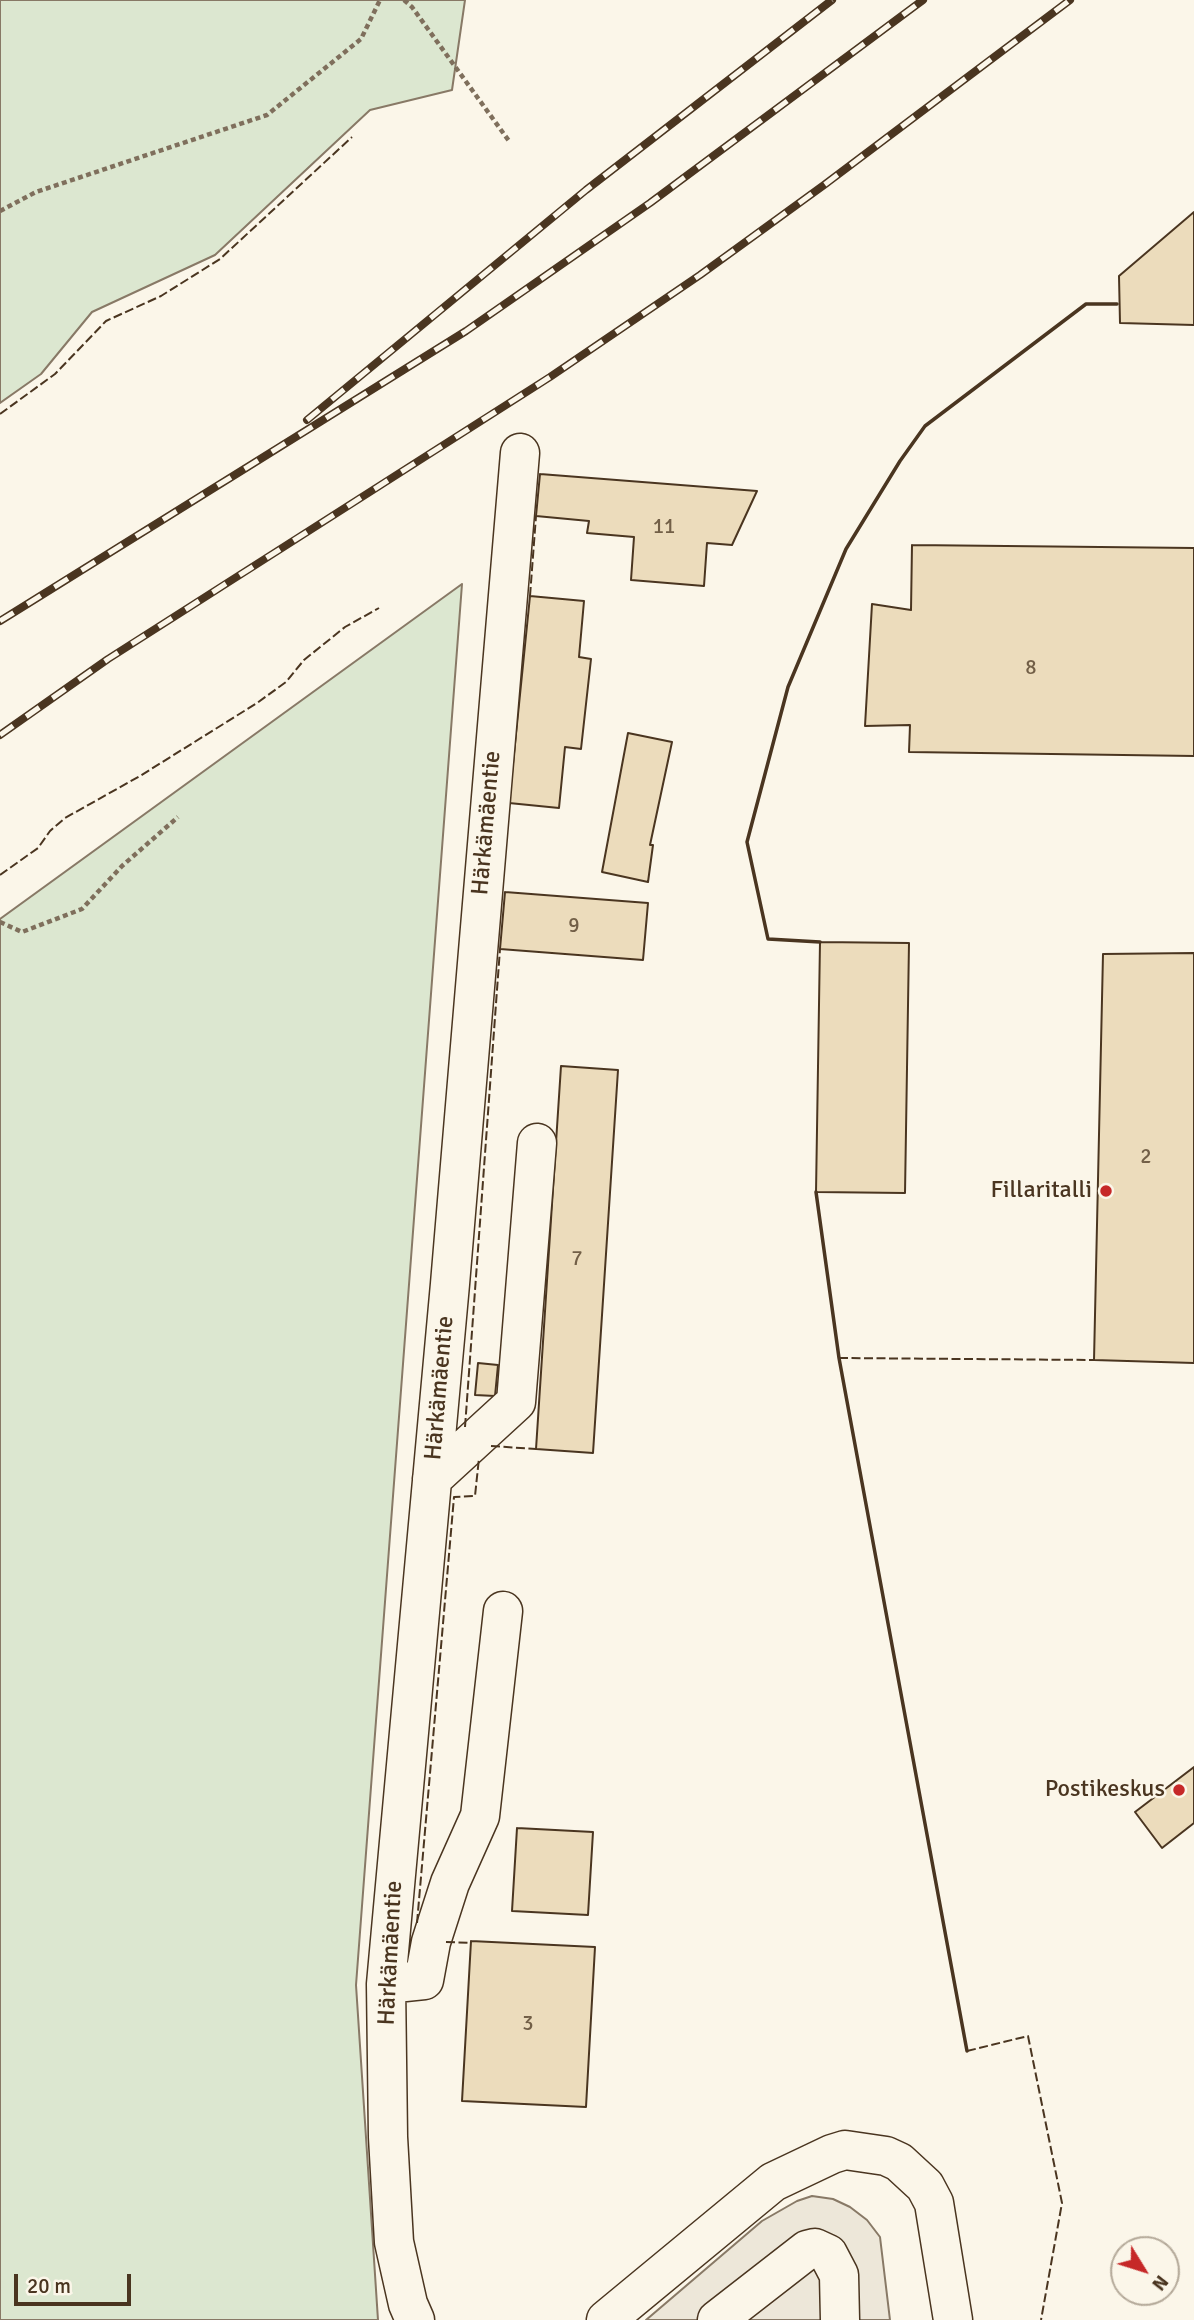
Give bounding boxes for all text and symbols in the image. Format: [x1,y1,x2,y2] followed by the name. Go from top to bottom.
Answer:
[653,514,675,540] house number: 11
[1025,655,1037,681] house number: 8
[466,750,508,896] street label: Härkämäentie
[568,913,580,939] house number: 9
[1140,1144,1152,1170] house number: 2
[991,1177,1092,1205] place label: Fillaritalli
[1098,1183,1114,1199] marker: Fillaritalli
[571,1246,583,1272] house number: 7
[419,1315,461,1461] street label: Härkämäentie
[1045,1776,1165,1804] place label: Postikeskus
[1171,1782,1187,1798] marker: Postikeskus
[373,1880,409,2026] street label: Härkämäentie
[522,2011,534,2037] house number: 3
[1110,2236,1180,2306] north arrow
[18,2260,135,2304] scale bar
[1146,2270,1173,2295] text: N
[27,2273,71,2299] text: 20 m

